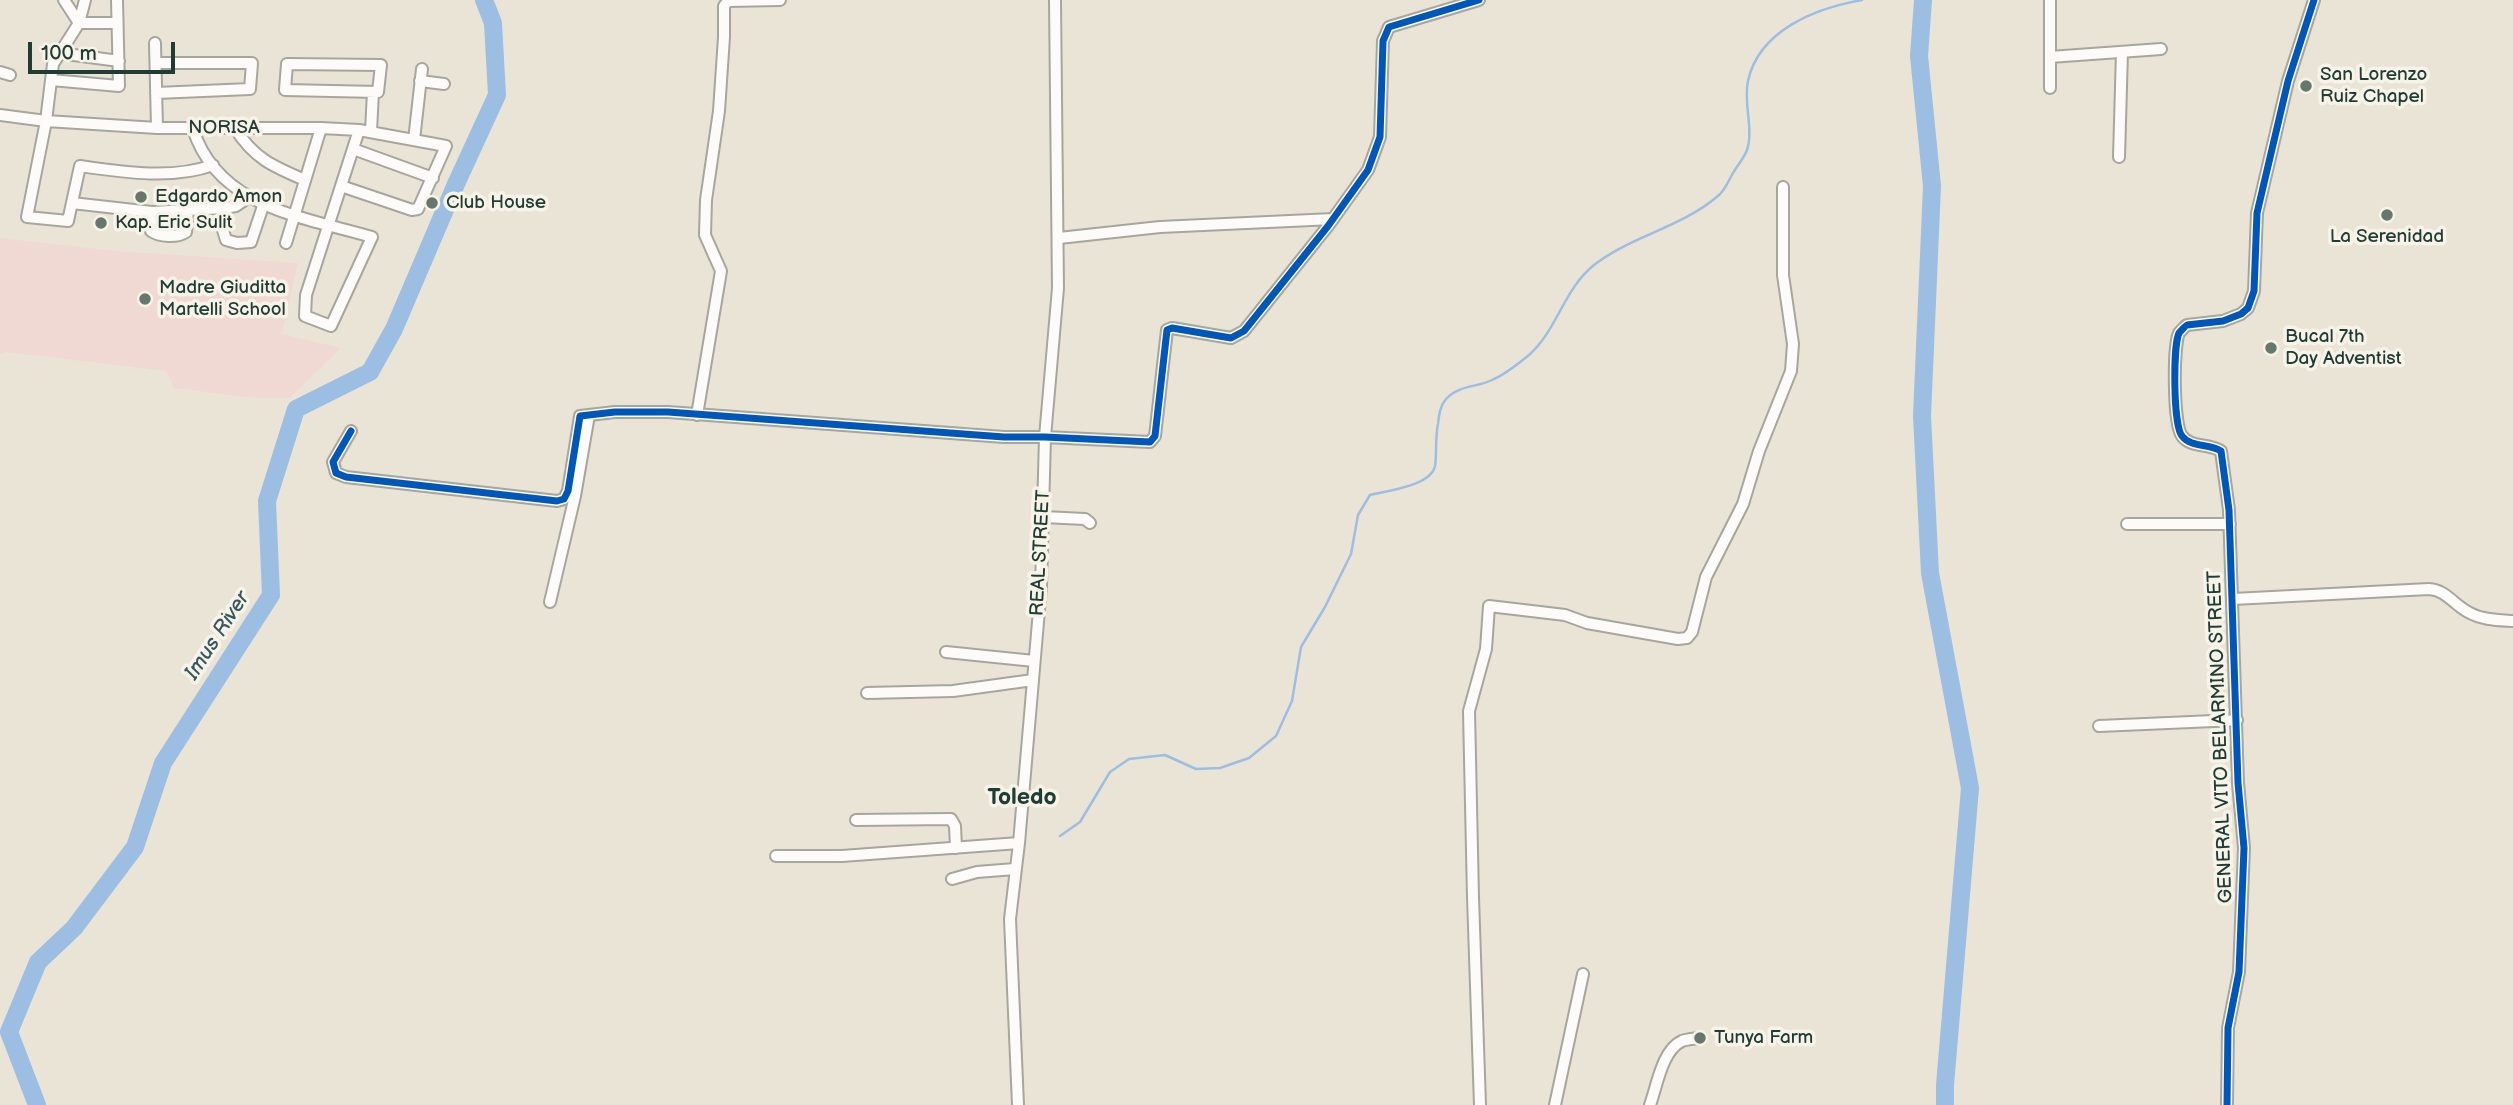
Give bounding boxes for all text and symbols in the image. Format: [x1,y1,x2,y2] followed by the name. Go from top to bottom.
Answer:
[32,28,178,72] scale bar
[41,41,97,66] text: 100 m
[2320,64,2427,108] place label: San Lorenzo Ruiz Chapel
[2298,78,2314,94] marker: San Lorenzo Ruiz Chapel
[188,117,260,139] street label: NORISA
[155,186,282,208] place label: Edgardo Amon
[133,189,149,205] marker: Edgardo Amon
[446,192,546,214] place label: Club House
[424,195,440,211] marker: Club House
[2379,207,2395,223] marker: La Serenidad
[115,212,233,234] place label: Kap. Eric Sulit
[93,215,109,231] marker: Kap. Eric Sulit
[2330,226,2444,248] place label: La Serenidad
[159,277,286,321] place label: Madre Giuditta Martelli School
[137,291,153,307] marker: Madre Giuditta Martelli School
[2285,326,2402,370] place label: Bucal 7th Day Adventist
[2263,340,2279,356] marker: Bucal 7th Day Adventist
[1026,489,1056,617] street label: REAL STREET
[2204,570,2238,904] street label: GENERAL VITO BELARMINO STREET
[180,587,256,685] water label: Imus River
[987,784,1057,812] district label: Toledo
[1714,1027,1813,1049] place label: Tunya Farm
[1692,1030,1708,1046] marker: Tunya Farm

